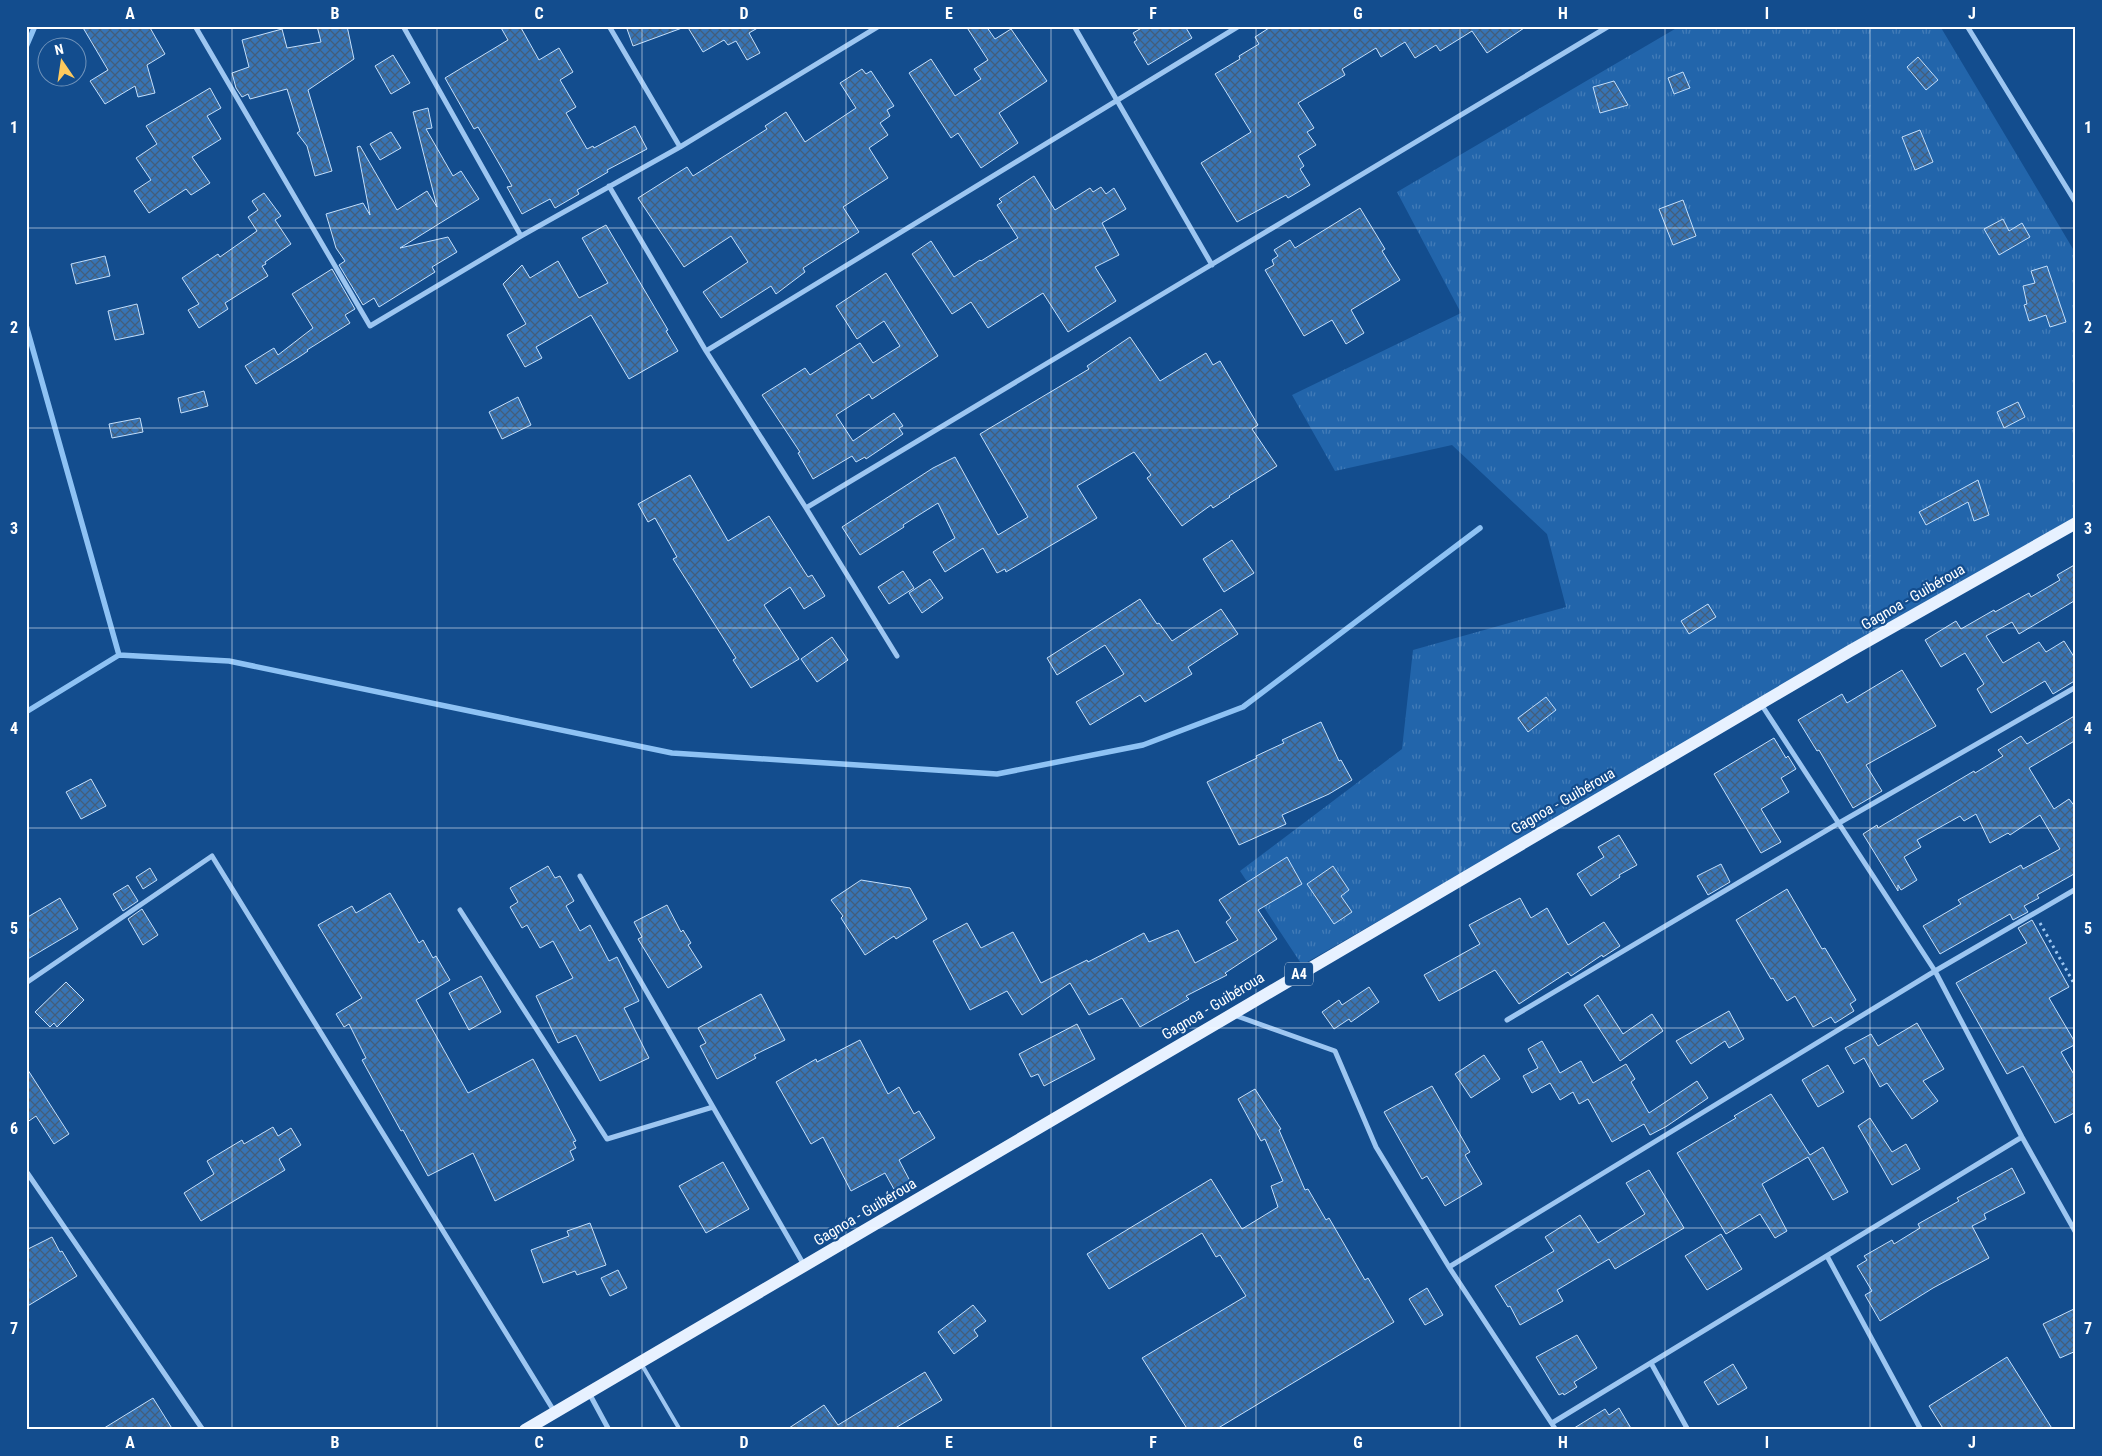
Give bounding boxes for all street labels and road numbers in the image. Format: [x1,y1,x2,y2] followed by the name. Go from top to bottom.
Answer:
[1858,560,1968,634] street label: Gagnoa - Guibéroua
[1508,764,1618,838] street label: Gagnoa - Guibéroua
[1285,962,1313,986] road number: A4
[1158,968,1268,1044] street label: Gagnoa - Guibéroua
[810,1174,920,1250] street label: Gagnoa - Guibéroua

